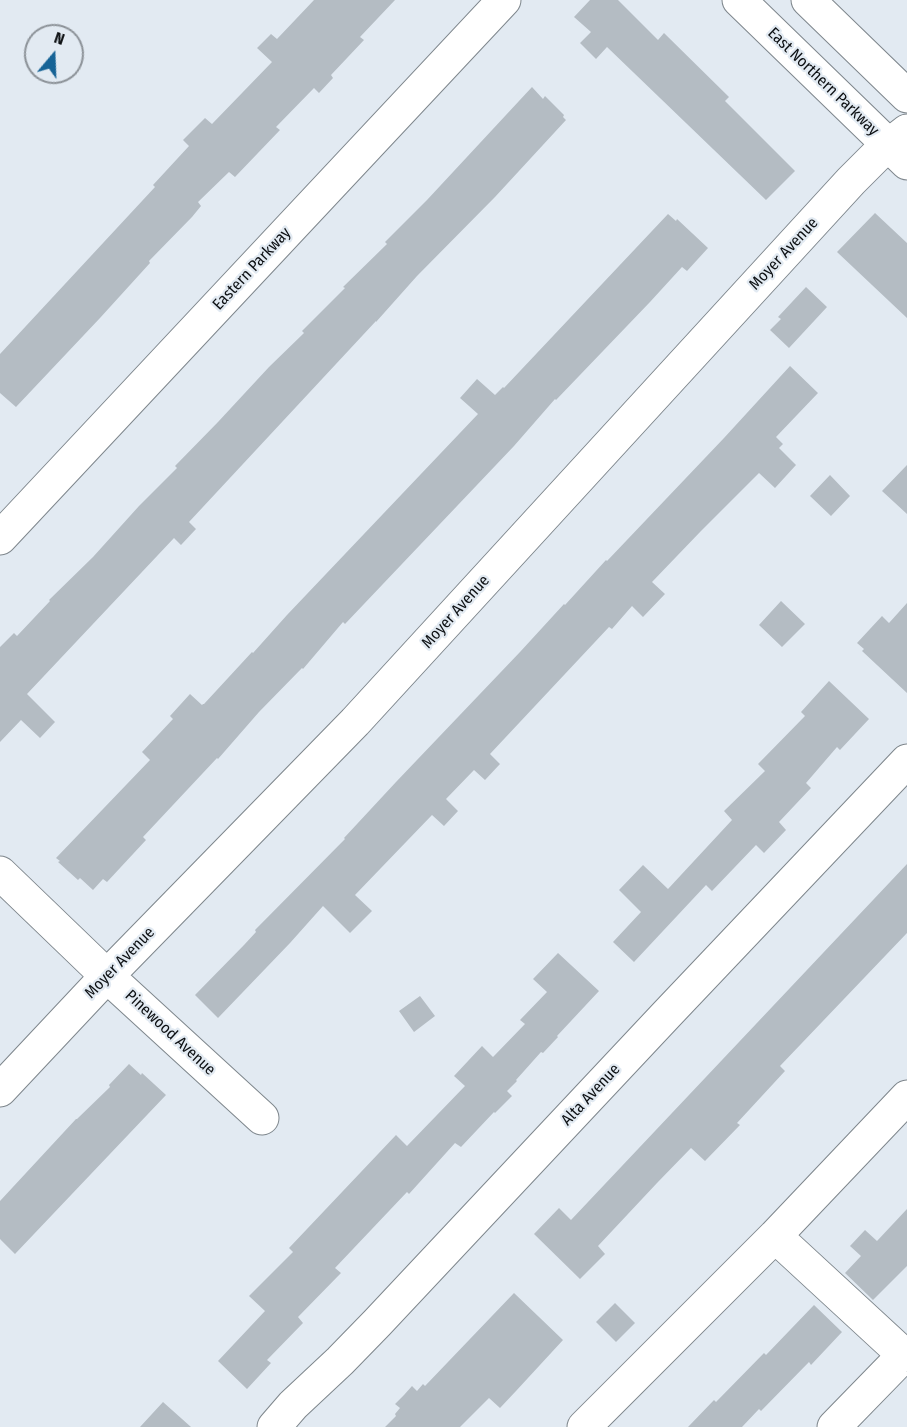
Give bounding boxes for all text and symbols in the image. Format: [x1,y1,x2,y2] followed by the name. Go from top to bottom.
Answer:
[24,24,84,84] north arrow
[763,24,883,140] street label: East Northern Parkway
[52,28,67,49] text: N
[746,214,822,294] street label: Moyer Avenue
[209,224,295,314] street label: Eastern Parkway
[418,571,494,653] street label: Moyer Avenue
[81,923,159,1003] street label: Moyer Avenue
[121,986,219,1080] street label: Pinewood Avenue
[558,1060,624,1130] street label: Alta Avenue

